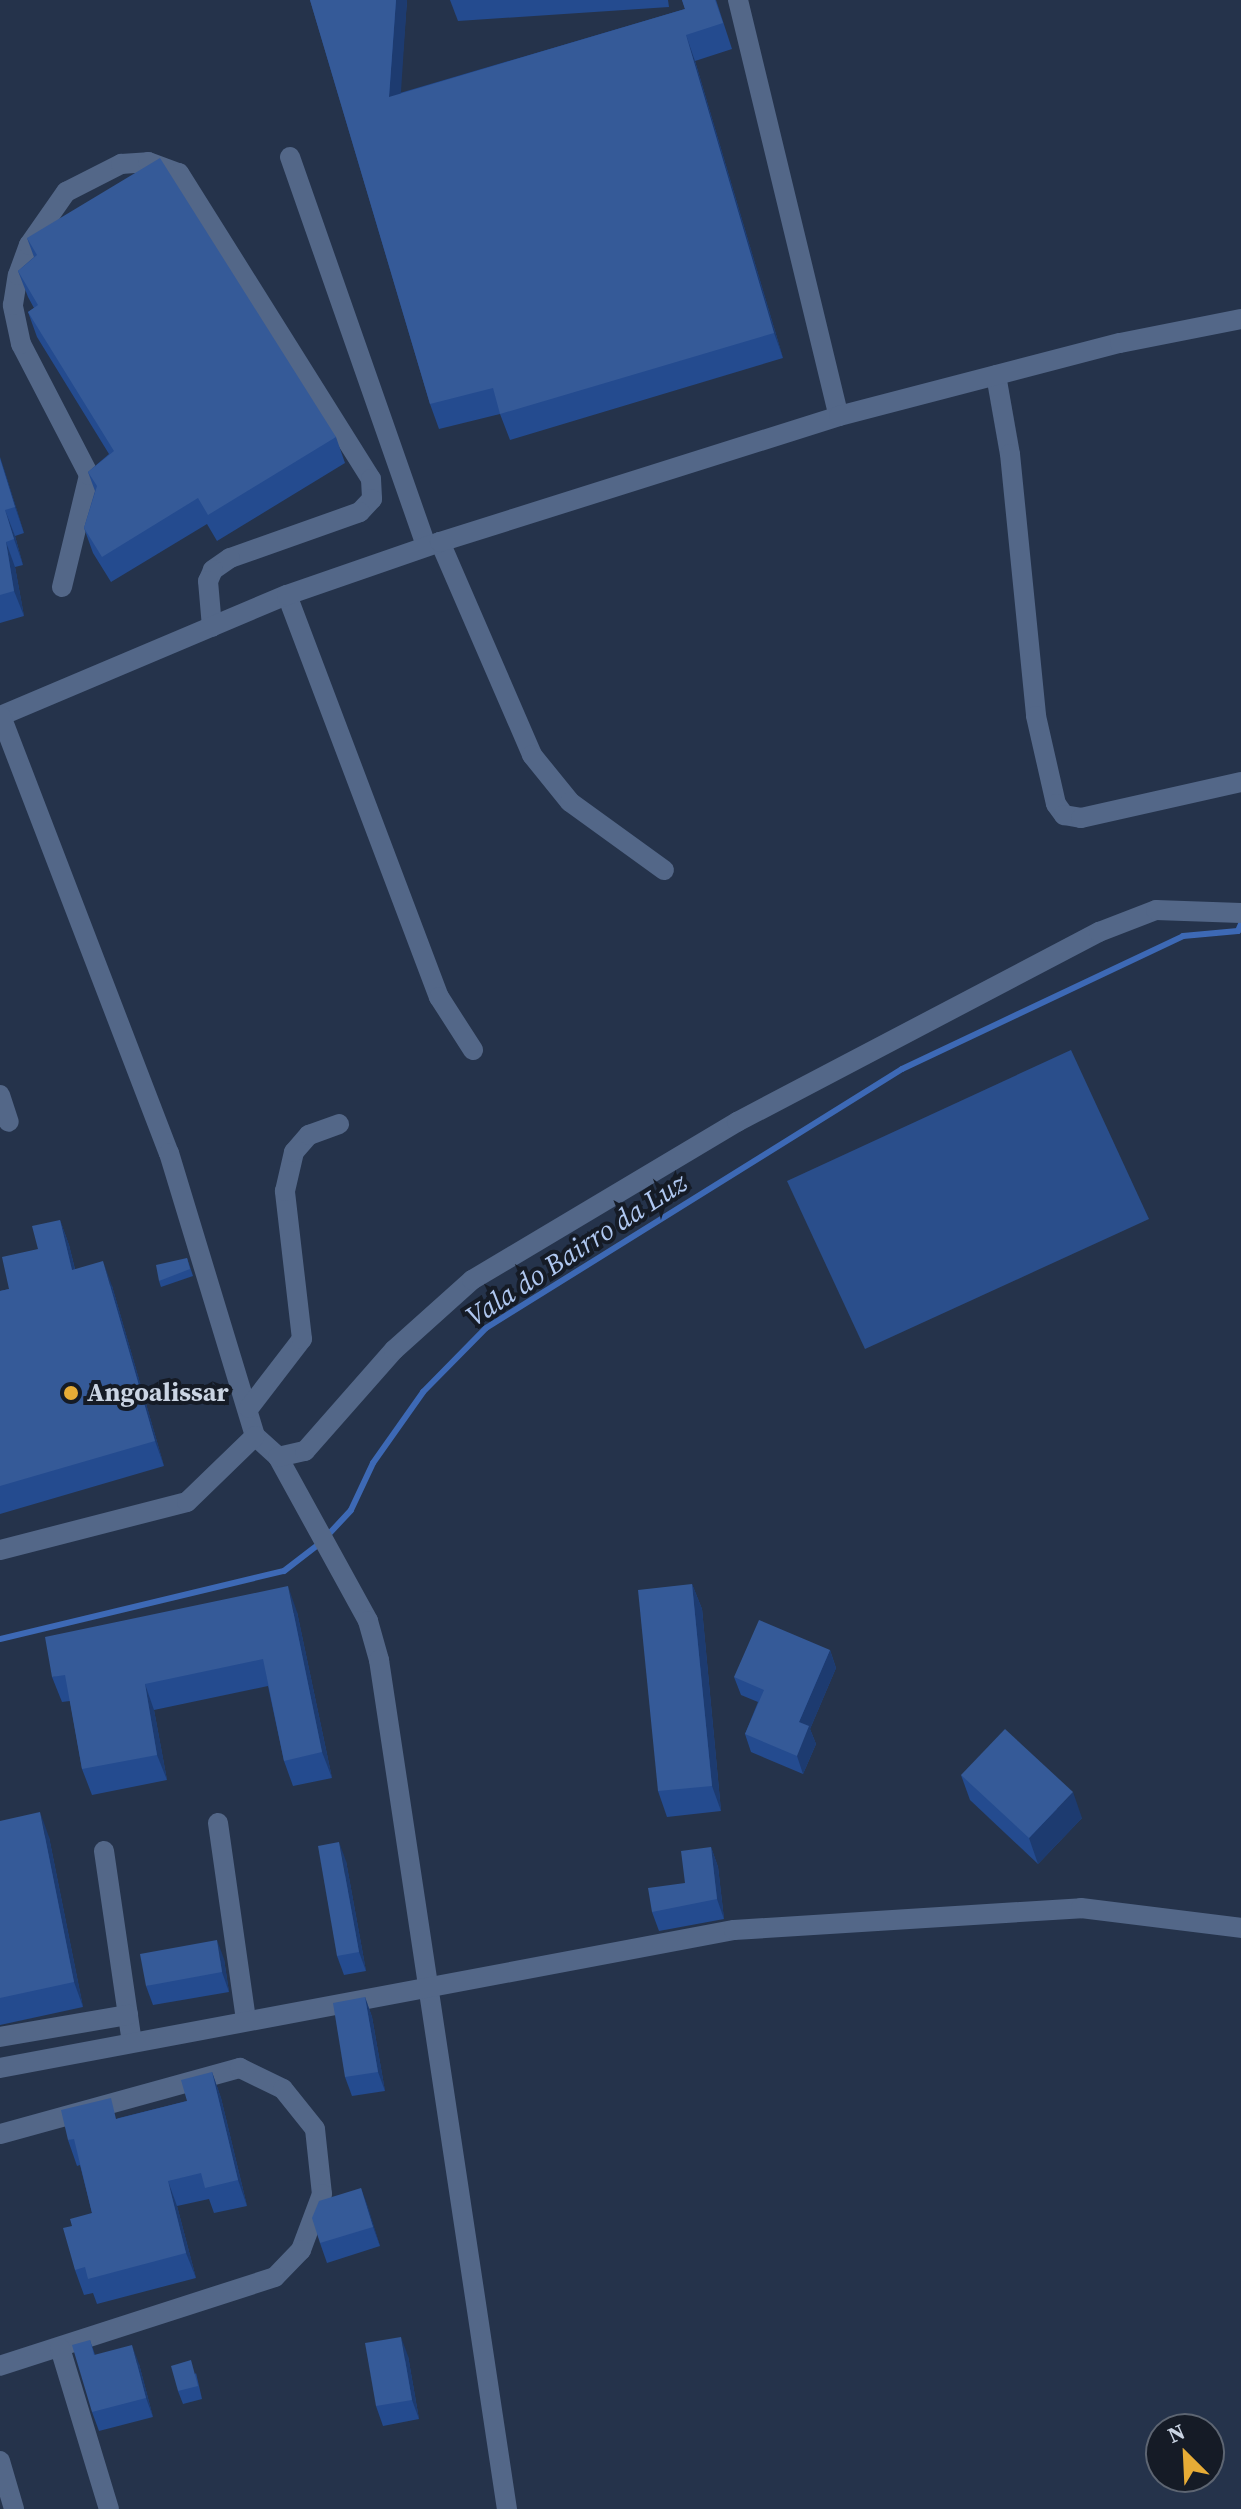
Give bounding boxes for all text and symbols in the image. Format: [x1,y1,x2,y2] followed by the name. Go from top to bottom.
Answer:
[459,1165,693,1333] water label: Vala do Bairro da Luz
[87,1377,228,1409] place label: Angoalissar
[62,1384,80,1402] marker: Angoalissar
[1145,2413,1225,2493] north arrow
[1163,2416,1189,2450] text: N

